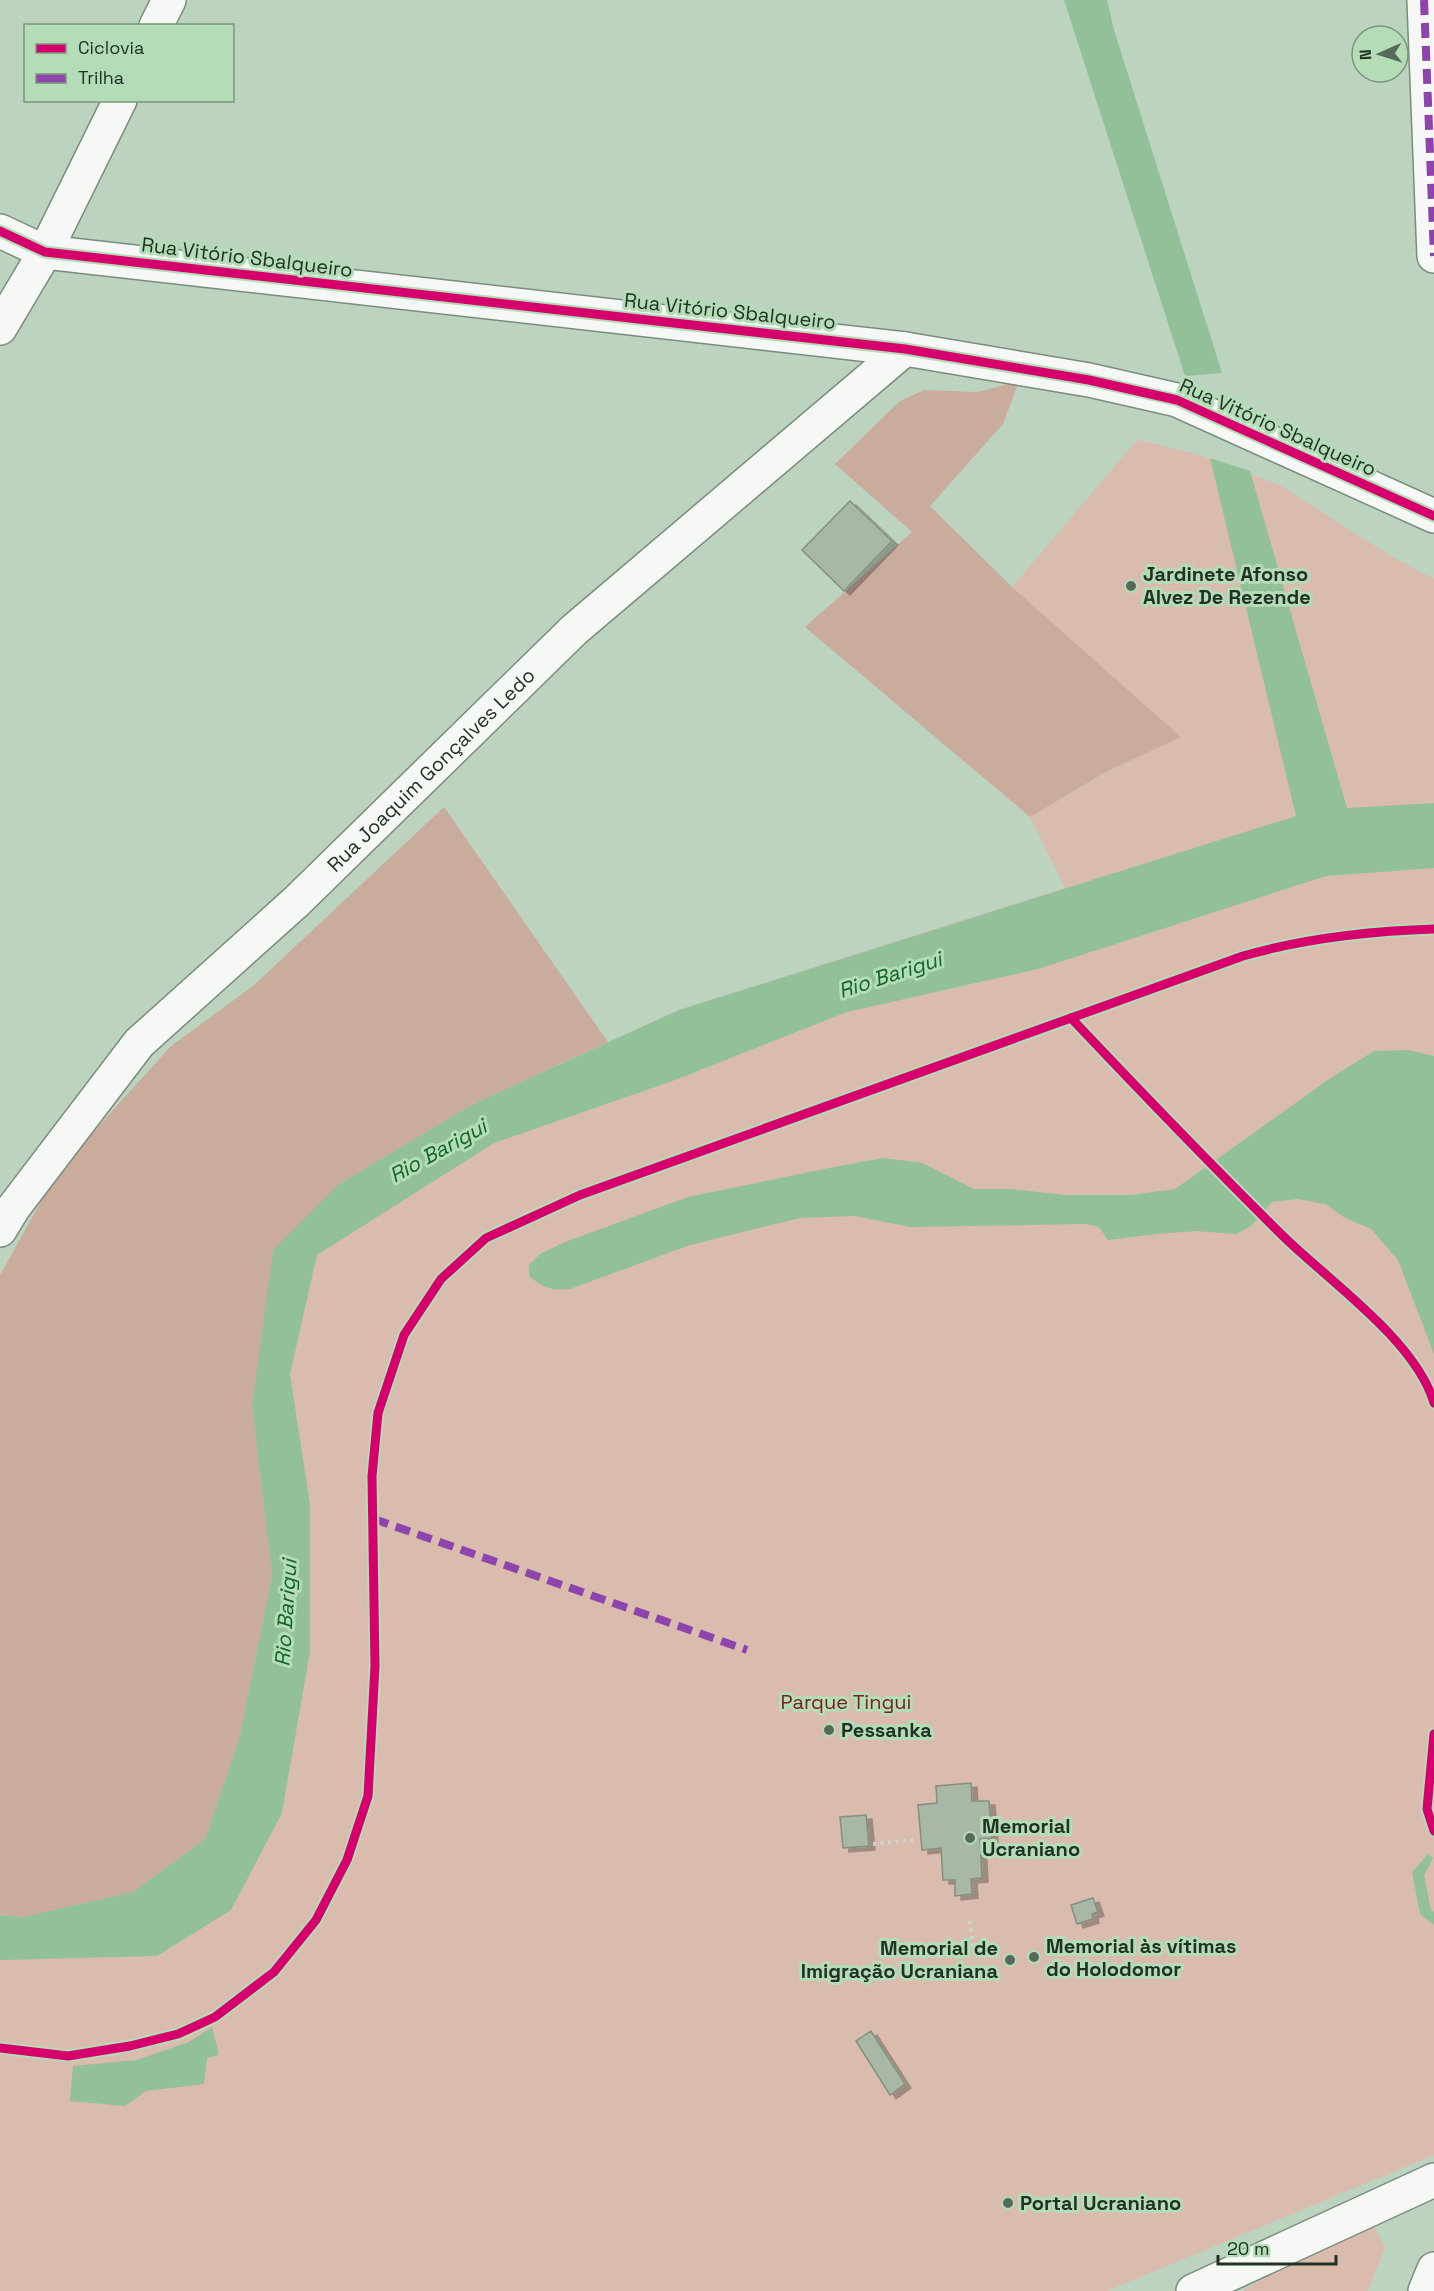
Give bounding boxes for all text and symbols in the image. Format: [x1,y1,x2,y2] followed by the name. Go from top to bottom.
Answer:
[24,24,234,102] legend
[1350,24,1410,84] north arrow
[78,36,144,59] text: Ciclovia
[1355,49,1376,61] text: N
[78,66,124,89] text: Trilha
[140,231,354,283] street label: Rua Vitório Sbalqueiro
[623,287,837,335] street label: Rua Vitório Sbalqueiro
[1176,372,1380,482] street label: Rua Vitório Sbalqueiro
[1143,561,1311,610] place label: Jardinete Afonso Alvez De Rezende
[1124,579,1138,593] marker: Jardinete Afonso Alvez De Rezende
[321,662,540,877] street label: Rua Joaquim Gonçalves Ledo
[835,944,948,1004] water label: Rio Barigui
[384,1111,494,1188] water label: Rio Barigui
[268,1556,303,1667] water label: Rio Barigui
[781,1689,911,1715] park label: Parque Tingui
[841,1717,932,1743] place label: Pessanka
[822,1723,836,1737] marker: Pessanka
[982,1813,1080,1862] place label: Memorial Ucraniano
[963,1831,977,1845] marker: Memorial Ucraniano
[1046,1933,1237,1982] place label: Memorial às vítimas do Holodomor
[801,1935,998,1984] place label: Memorial de Imigração Ucraniana
[1027,1950,1041,1964] marker: Memorial às vítimas do Holodomor
[1003,1953,1017,1967] marker: Memorial de Imigração Ucraniana
[1020,2190,1181,2216] place label: Portal Ucraniano
[1001,2196,1015,2210] marker: Portal Ucraniano
[1218,2228,1336,2266] scale bar
[1227,2237,1270,2260] text: 20 m

